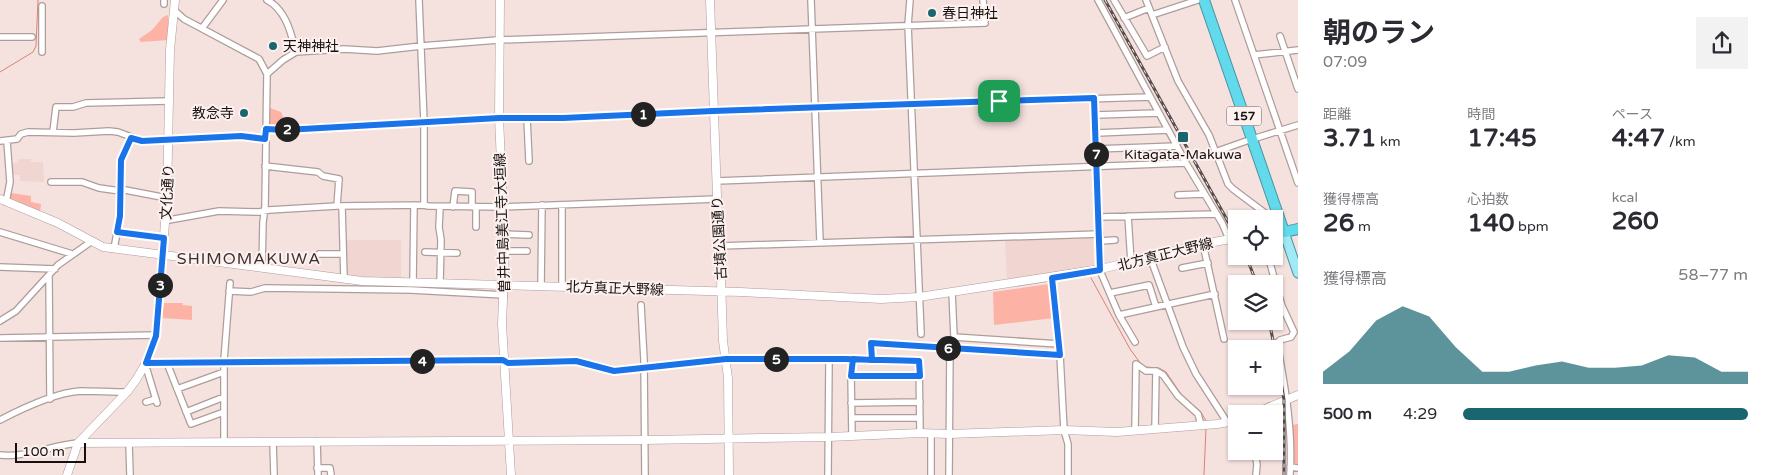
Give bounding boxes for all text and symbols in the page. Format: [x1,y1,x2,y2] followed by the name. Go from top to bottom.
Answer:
[942,5,998,22] place label: 春日神社
[926,7,938,19] marker: 春日神社
[1323,16,1435,50] text: 朝のラン
[1696,17,1748,69] button: share
[283,38,339,55] place label: 天神神社
[267,40,279,52] marker: 天神神社
[1323,52,1367,72] text: 07:09
[978,80,1020,122] pin
[985,87,1013,115] icon: arrive
[630,102,656,126] pin: 1
[192,105,234,122] place label: 教念寺
[639,106,648,123] text: 1
[1226,106,1262,125] road number: 157
[1323,106,1351,123] text: 距離
[1467,106,1495,123] text: 時間
[1612,106,1653,123] text: ペース
[238,107,250,119] marker: 教念寺
[274,116,300,142] pin: 2
[283,121,292,138] text: 2
[1323,123,1376,153] text: 3.71
[1467,123,1537,153] text: 17:45
[1612,123,1665,153] text: 4:47
[1176,130,1190,144] marker: Kitagata-Makuwa
[1376,133,1400,150] text: km
[1665,133,1696,150] text: /km
[1084,142,1108,166] pin: 7
[1092,146,1101,163] text: 7
[1124,146,1242,163] place label: Kitagata-Makuwa
[492,153,513,293] street label: 曽井中島美江寺大垣線
[158,164,177,220] street label: 文化通り
[1612,189,1638,206] text: kcal
[1323,191,1379,208] text: 獲得標高
[1467,191,1509,208] text: 心拍数
[709,196,730,280] street label: 古墳公園通り
[1612,206,1659,236] text: 260
[1323,208,1354,238] text: 26
[1467,208,1514,238] text: 140
[1228,210,1283,460] map controls
[1228,210,1283,265] button: locate
[1354,218,1371,235] text: m
[1514,218,1549,235] text: bpm
[1116,234,1215,275] street label: 北方真正大野線
[177,249,321,269] district label: SHIMOMAKUWA
[1678,265,1748,285] text: 58–77 m
[1323,269,1387,289] text: 獲得標高
[148,272,172,298] pin: 3
[1228,275,1283,330] button: layers
[156,277,165,294] text: 3
[566,278,664,299] street label: 北方真正大野線
[936,336,960,360] pin: 6
[944,340,953,357] text: 6
[1228,340,1283,395] button: +
[764,346,788,372] pin: 5
[410,348,434,374] pin: 4
[772,351,781,368] text: 5
[418,353,427,370] text: 4
[1323,404,1372,424] text: 500 m
[1403,404,1437,424] text: 4:29
[1228,405,1283,460] button: −
[15,440,86,463] scale bar
[22,443,65,460] text: 100 m

